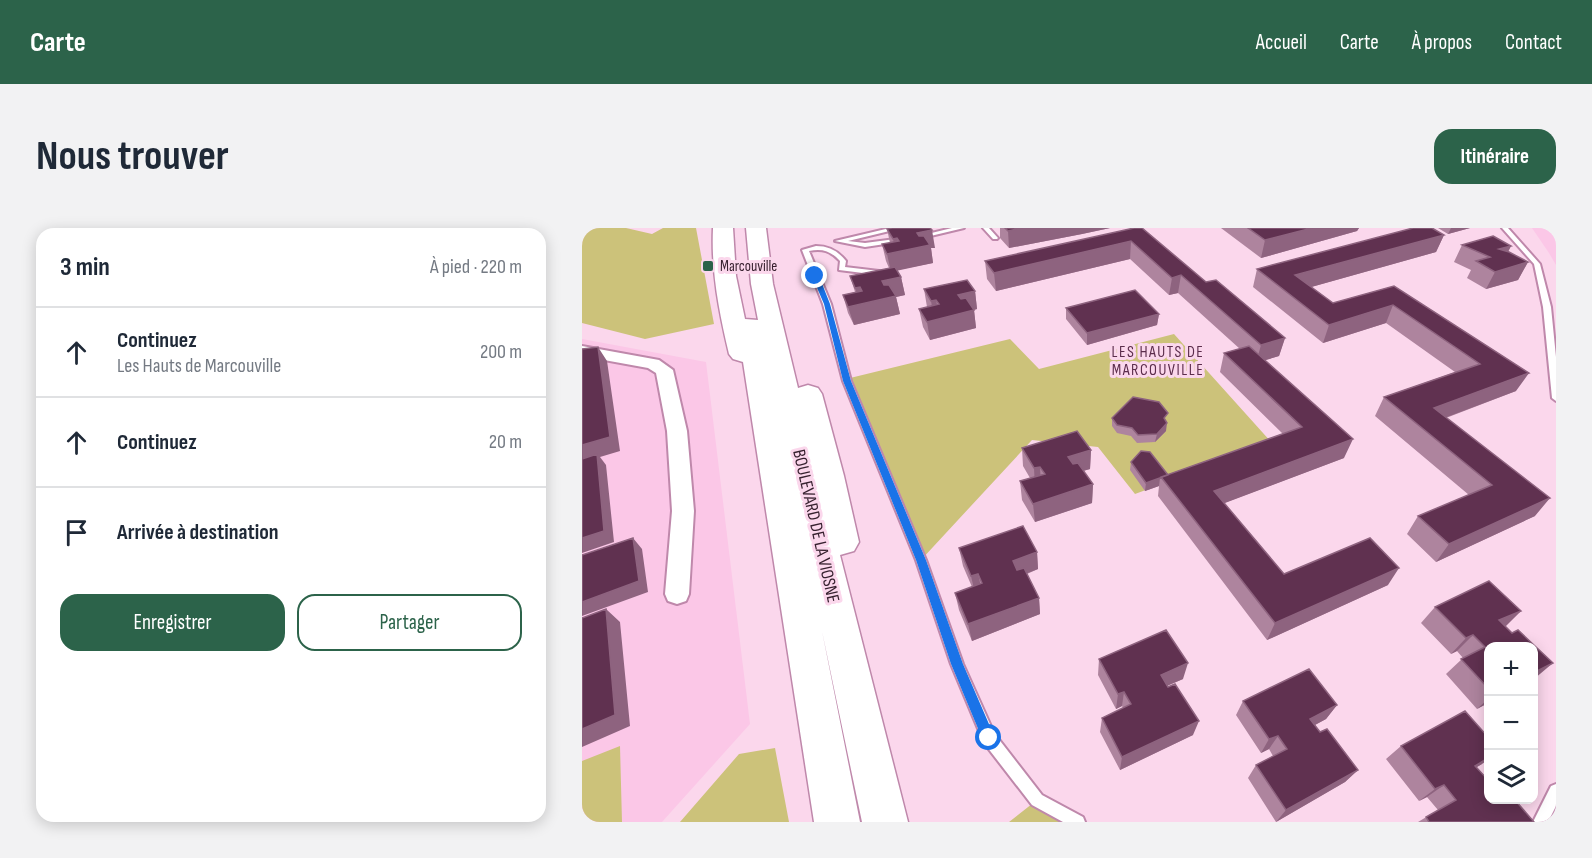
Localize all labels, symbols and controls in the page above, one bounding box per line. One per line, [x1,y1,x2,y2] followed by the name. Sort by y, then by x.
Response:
[30,26,86,59] text: Carte
[1256,30,1307,55] text: Accueil
[1340,30,1379,55] text: Carte
[1412,30,1472,55] text: À propos
[1505,30,1562,55] text: Contact
[1434,129,1556,184] button: Itinéraire
[36,131,229,182] text: Nous trouver
[60,252,110,283] text: 3 min
[430,255,522,279] text: À pied · 220 m
[720,257,777,276] place label: Marcouville
[701,259,715,273] marker: Marcouville
[801,262,827,288] route end
[117,327,197,354] text: Continuez
[60,336,93,369] icon: ahead
[480,340,522,364] text: 200 m
[1112,343,1204,380] district label: LES HAUTS DE MARCOUVILLE
[117,354,281,378] text: Les Hauts de Marcouville
[60,426,93,459] icon: ahead
[117,429,197,456] text: Continuez
[489,430,522,454] text: 20 m
[788,447,844,605] street label: BOULEVARD DE LA VIOSNE
[60,516,93,549] icon: arrive
[117,519,279,546] text: Arrivée à destination
[60,594,285,651] button: Enregistrer
[297,594,522,651] button: Partager
[1484,642,1538,804] map controls
[1484,642,1538,696] button: +
[1484,696,1538,750] button: −
[975,724,1001,750] route start
[1484,750,1538,804] button: layers

